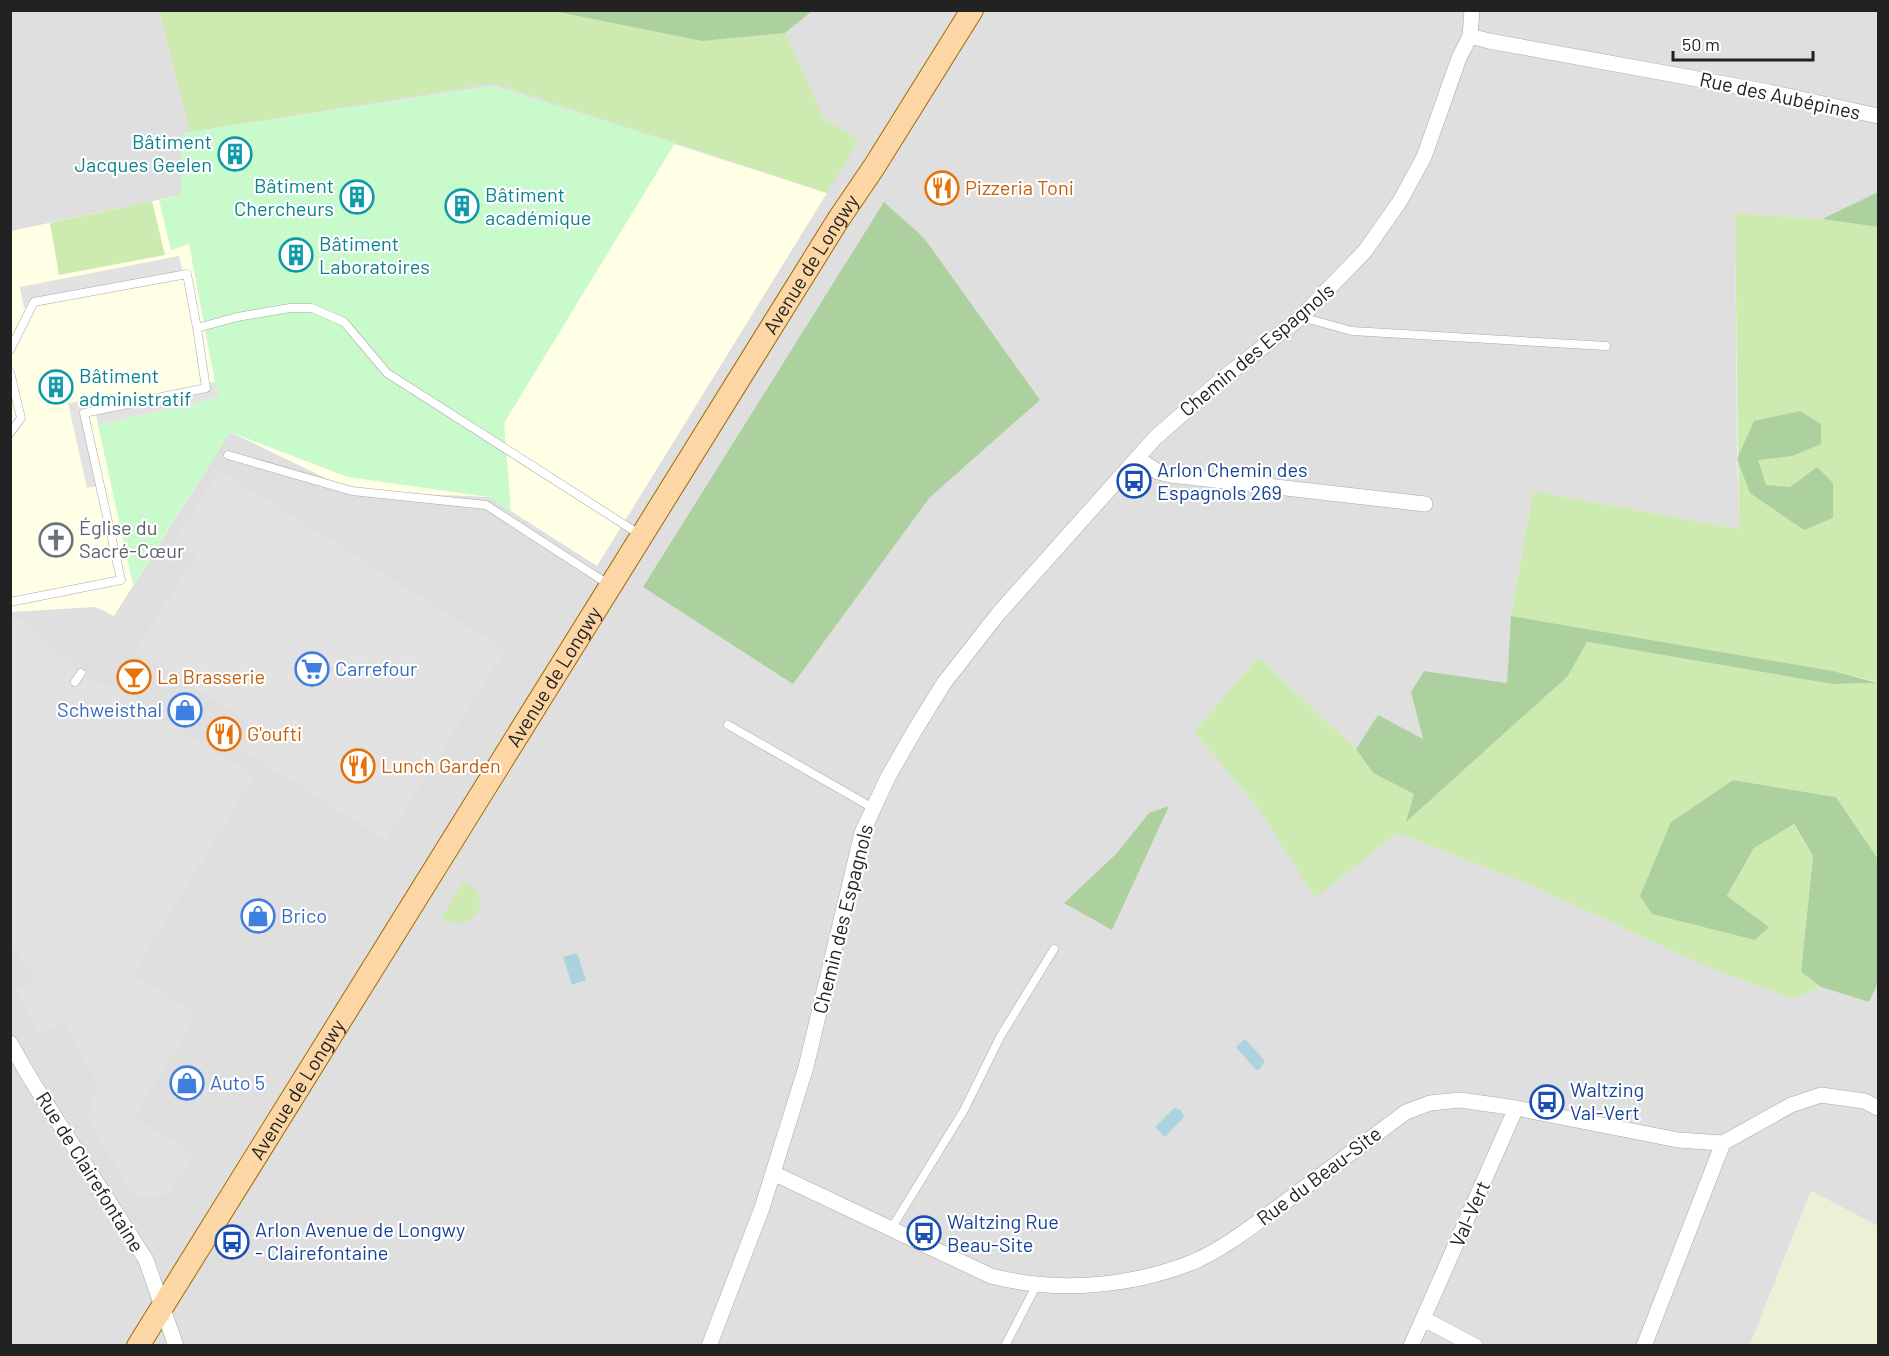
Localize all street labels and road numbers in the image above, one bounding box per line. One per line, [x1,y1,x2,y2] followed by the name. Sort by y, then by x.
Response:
[1698,66,1863,124] street label: Rue des Aubépines
[757,189,863,338] street label: Avenue de Longwy
[1174,278,1339,421] street label: Chemin des Espagnols
[501,602,606,751] street label: Avenue de Longwy
[807,822,877,1016] street label: Chemin des Espagnols
[244,1014,349,1164] street label: Avenue de Longwy
[32,1087,150,1256] street label: Rue de Clairefontaine
[1251,1121,1385,1230] street label: Rue du Beau-Site
[1444,1177,1494,1250] street label: Val-Vert

